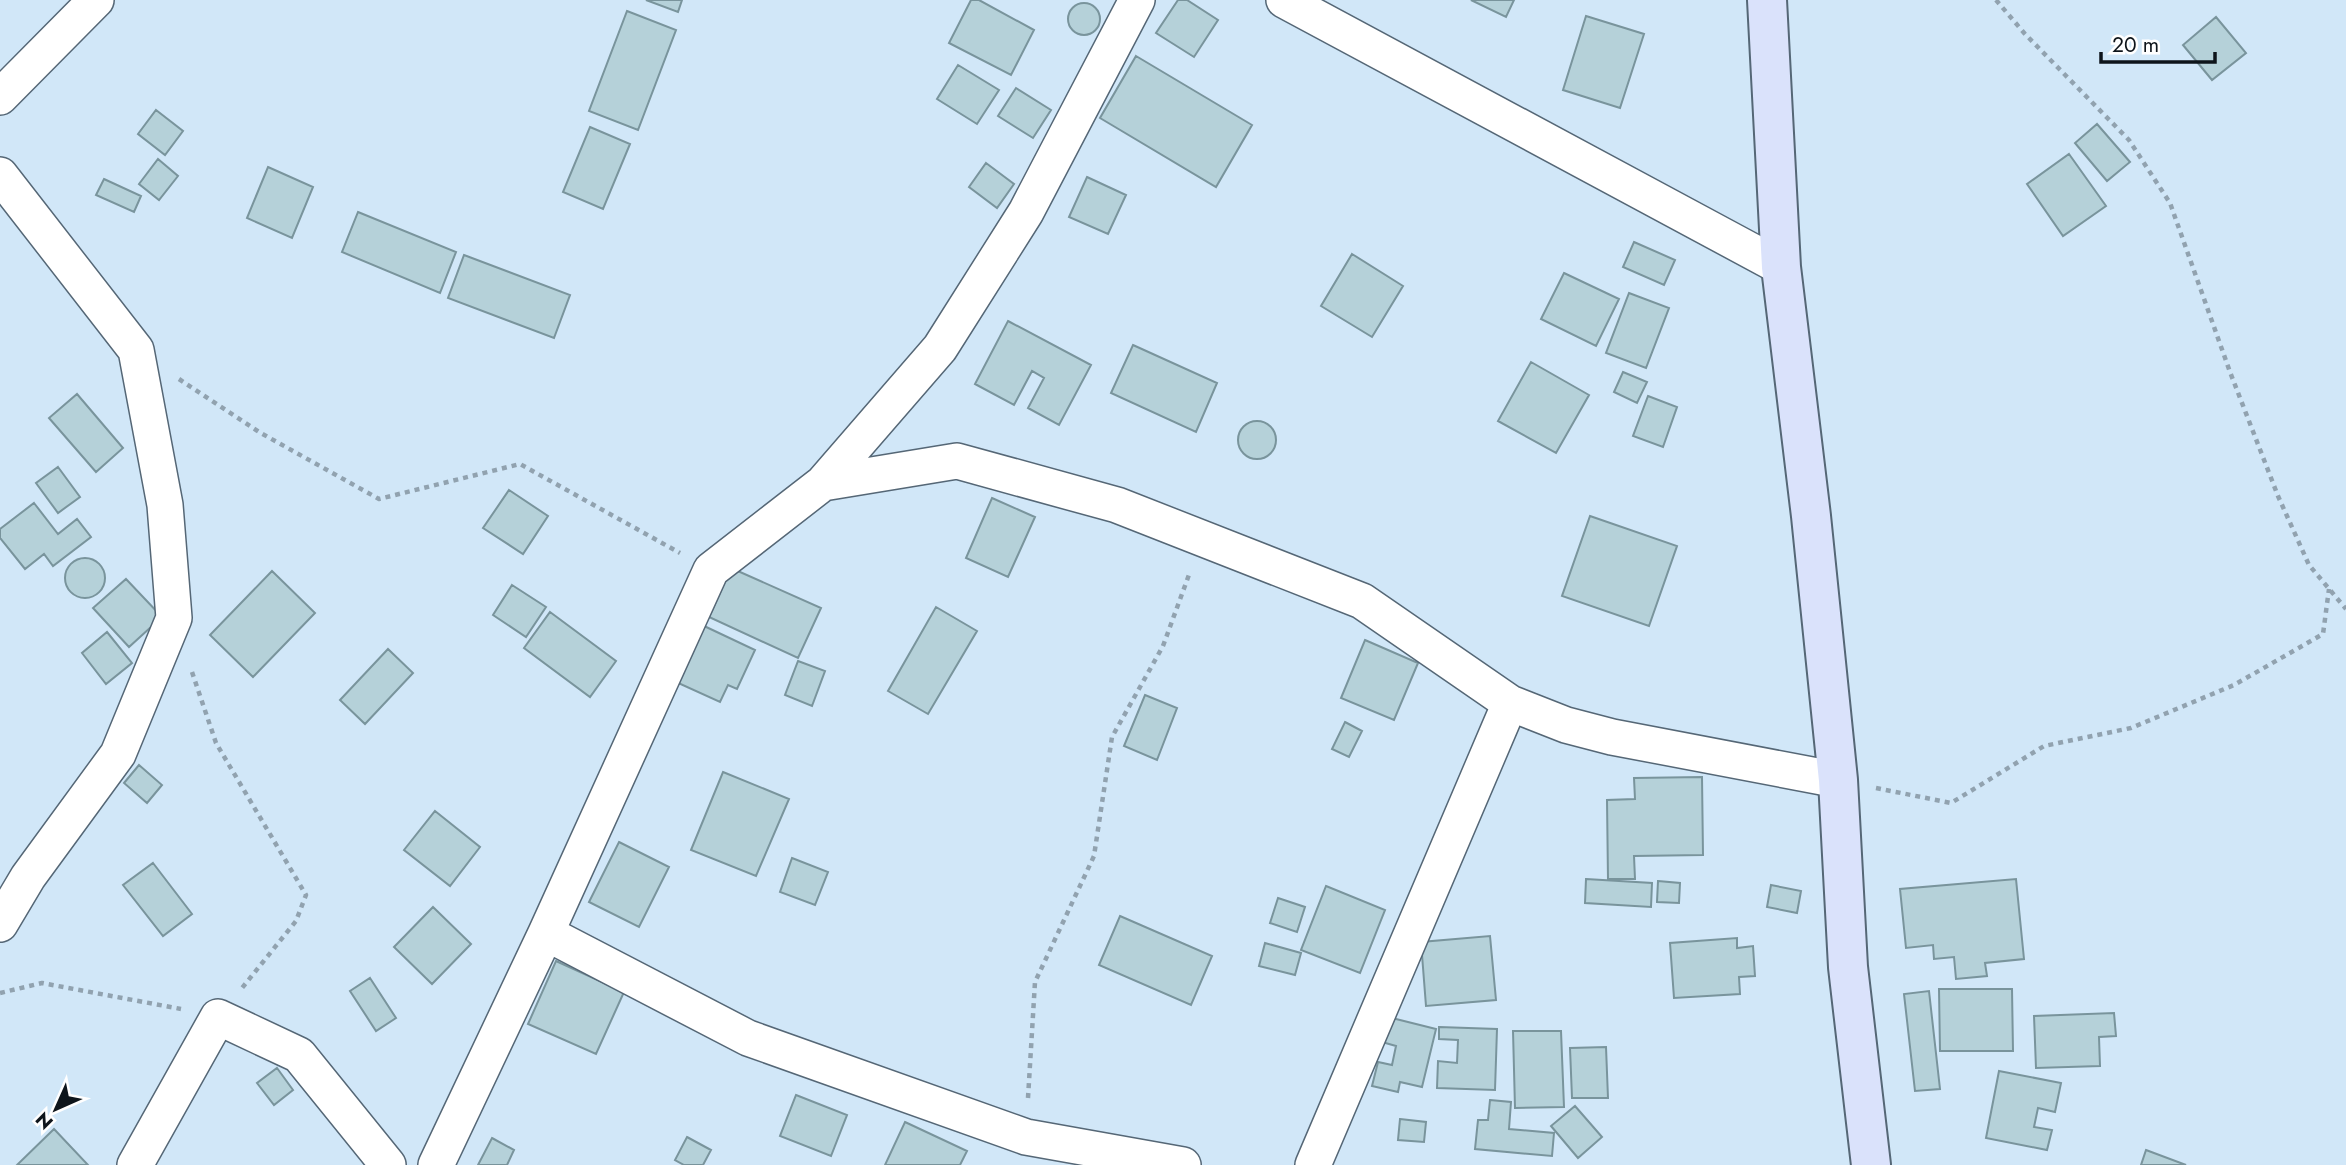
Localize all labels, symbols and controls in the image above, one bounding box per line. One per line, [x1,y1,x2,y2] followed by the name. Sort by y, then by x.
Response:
[2101,21,2215,65] scale bar
[2112,30,2159,60] text: 20 m
[21,1074,91,1144] north arrow
[29,1106,59,1136] text: N

